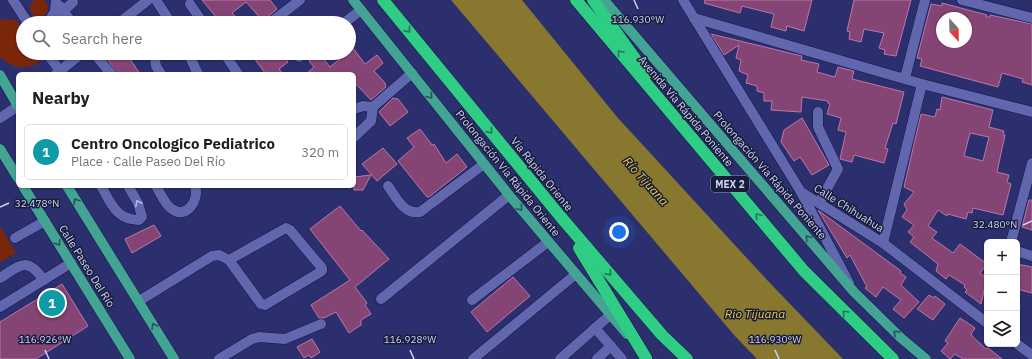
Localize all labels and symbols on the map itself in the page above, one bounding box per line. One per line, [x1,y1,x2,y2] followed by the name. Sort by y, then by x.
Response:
[936,12,972,48] north arrow
[612,13,664,26] text: 116.930°W
[403,26,410,33] one-way arrow
[617,50,624,57] one-way arrow
[635,53,737,169] street label: Avenida Vía Rápida Poniente
[425,91,432,98] one-way arrow
[453,107,563,239] street label: Prolongación Vía Rápida Oriente
[710,108,830,242] street label: Prolongación Vía Rápida Poniente
[485,126,492,133] one-way arrow
[508,134,576,214] street label: Vía Rápida Oriente
[620,153,672,209] water label: Río Tijuana
[711,176,749,192] road number: MEX 2
[811,181,887,235] street label: Calle Chihuahua
[15,197,59,210] text: 32.478°N
[74,198,81,205] one-way arrow
[135,200,143,207] one-way arrow
[515,203,522,211] one-way arrow
[755,214,762,221] one-way arrow
[973,218,1017,231] text: 32.480°N
[56,222,118,310] street label: Calle Paseo Del Río
[609,222,629,242] your location
[806,236,813,243] one-way arrow
[54,239,61,246] one-way arrow
[605,269,612,276] one-way arrow
[39,288,65,318] pin: 1
[725,306,785,321] water label: Rio Tijuana
[842,310,850,318] one-way arrow
[151,323,159,330] one-way arrow
[893,331,901,338] one-way arrow
[19,333,71,346] text: 116.926°W
[384,333,436,346] text: 116.928°W
[749,333,801,346] text: 116.930°W

